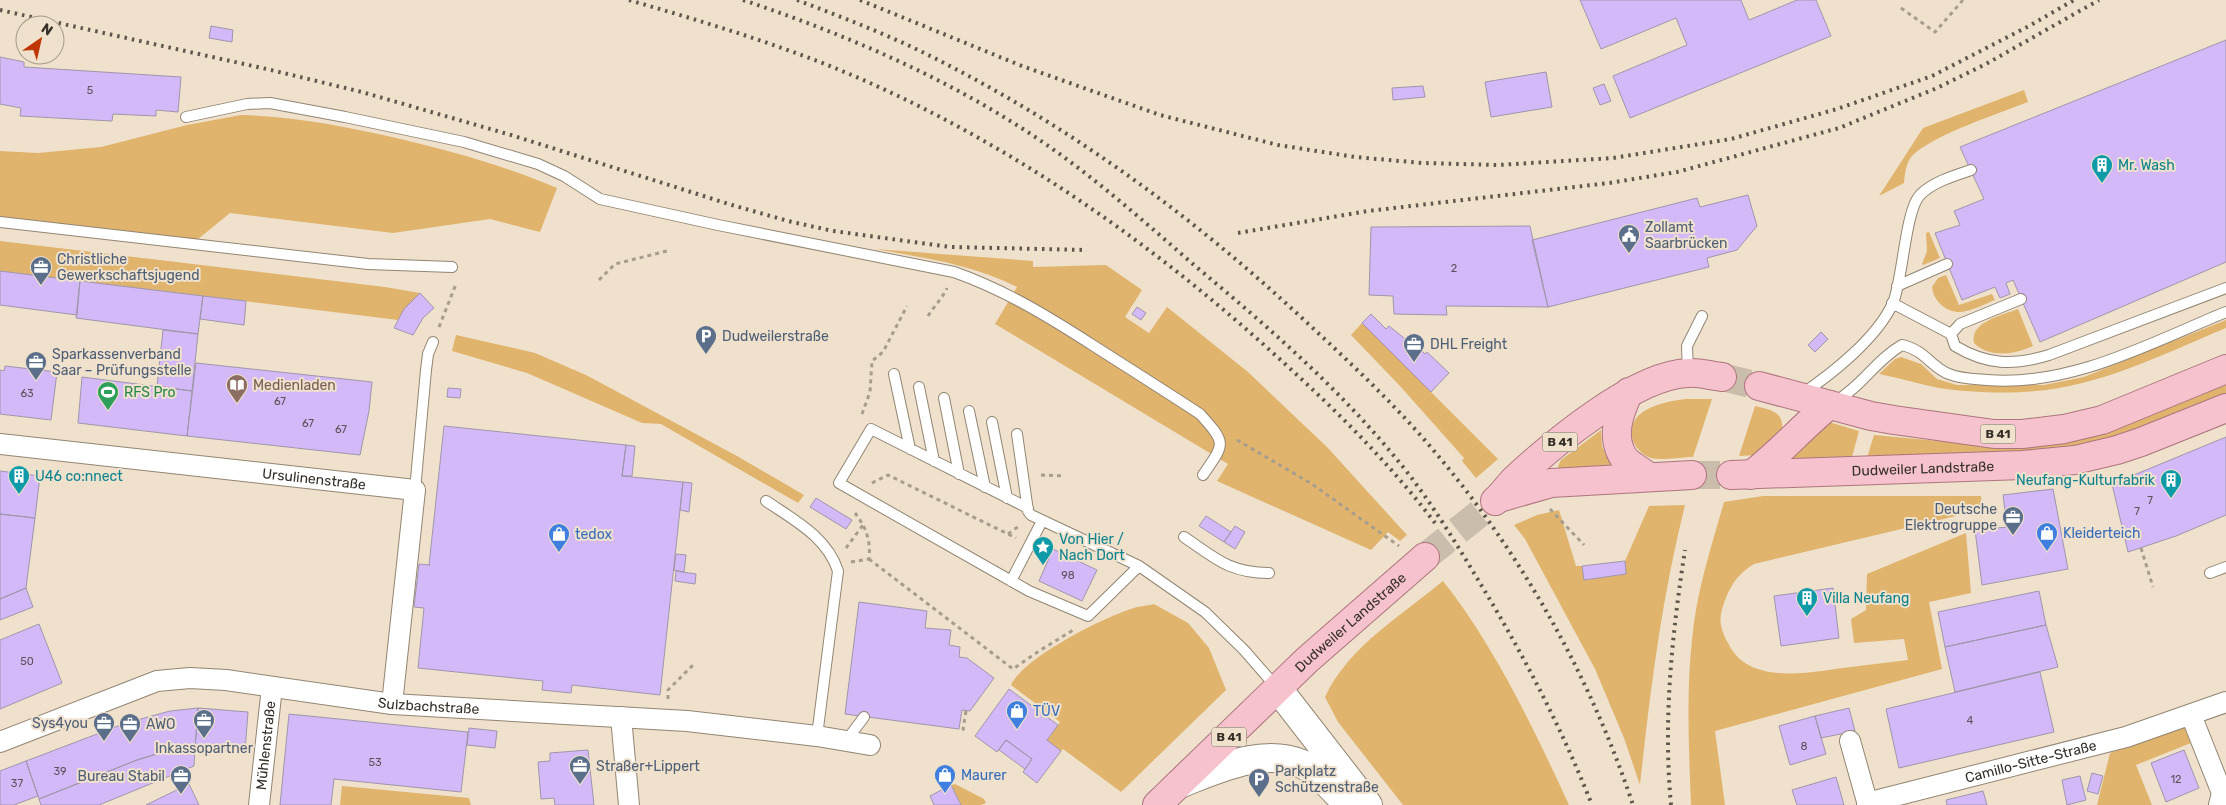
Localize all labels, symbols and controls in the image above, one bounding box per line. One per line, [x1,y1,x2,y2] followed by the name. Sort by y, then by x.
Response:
[15,15,65,65] north arrow
[38,20,56,40] text: N
[87,84,94,97] house number: 5
[2090,153,2114,184] building icon: Mr. Wash
[2118,157,2175,174] place label: Mr. Wash
[1645,219,1728,252] place label: Zollamt Saarbrücken
[1617,223,1641,254] public building icon: Zollamt Saarbrücken
[57,251,200,284] place label: Christliche Gewerkschaftsjugend
[29,255,53,286] office icon: Christliche Gewerkschaftsjugend
[1451,262,1457,275] house number: 2
[694,324,718,355] parking icon: Dudweilerstraße
[722,328,829,345] place label: Dudweilerstraße
[1402,332,1426,363] office icon: DHL Freight
[1430,336,1508,353] place label: DHL Freight
[52,346,192,379] place label: Sparkassenverband Saar – Prüfungsstelle
[24,350,48,381] office icon: Sparkassenverband Saar – Prüfungsstelle
[225,373,249,404] library icon: Medienladen
[253,377,336,394] place label: Medienladen
[96,380,120,411] sports icon: RFS Pro
[124,384,176,401] place label: RFS Pro
[20,387,34,400] house number: 63
[274,395,286,408] house number: 67
[302,417,314,430] house number: 67
[335,423,347,436] house number: 67
[1980,424,2016,444] road number: B 41
[1542,432,1578,452] road number: B 41
[1851,457,1995,479] street label: Dudweiler Landstraße
[7,464,31,495] building icon: U46 co:nnect
[261,465,367,493] street label: Ursulinenstraße
[35,468,123,485] place label: U46 co:nnect
[2159,468,2183,499] building icon: Neufang-Kulturfabrik
[2016,472,2156,489] place label: Neufang-Kulturfabrik
[2147,494,2153,507] house number: 7
[1905,501,1997,534] place label: Deutsche Elektrogruppe
[2001,505,2025,536] office icon: Deutsche Elektrogruppe
[2134,505,2140,518] house number: 7
[2035,521,2059,552] shop icon: Kleiderteich
[547,522,571,553] shop icon: tedox
[2063,525,2141,542] place label: Kleiderteich
[575,526,612,543] place label: tedox
[1059,531,1125,564] place label: Von Hier / Nach Dort
[1031,535,1055,566] place icon: Von Hier / Nach Dort
[1061,569,1075,582] house number: 98
[1291,569,1410,676] street label: Dudweiler Landstraße
[1795,586,1819,617] building icon: Villa Neufang
[1823,590,1909,607] place label: Villa Neufang
[20,655,34,668] house number: 50
[377,694,480,718] street label: Sulzbachstraße
[1005,699,1029,730] shop icon: TÜV
[252,700,279,791] street label: Mühlenstraße
[1033,703,1060,720] place label: TÜV
[192,708,216,739] office icon: Inkassopartner
[92,711,116,742] office icon: Sys4you
[118,712,142,743] office icon: AWO
[1967,714,1974,727] house number: 4
[32,715,88,732] place label: Sys4you
[146,716,176,733] place label: AWO
[1212,728,1246,746] road number: B 41
[1963,736,2098,786] street label: Camillo-Sitte-Straße
[155,740,254,757] place label: Inkassopartner
[1801,740,1808,753] house number: 8
[568,754,592,785] office icon: Straßer+Lippert
[368,756,382,769] house number: 53
[596,758,700,775] place label: Straßer+Lippert
[933,763,957,794] shop icon: Maurer
[1275,763,1379,796] place label: Parkplatz Schützenstraße
[169,764,193,795] office icon: Bureau Stabil
[53,765,67,778] house number: 39
[961,767,1007,784] place label: Maurer
[1247,767,1271,798] parking icon: Parkplatz Schützenstraße
[78,768,165,785] place label: Bureau Stabil
[2170,773,2182,786] house number: 12
[11,777,23,790] house number: 37

